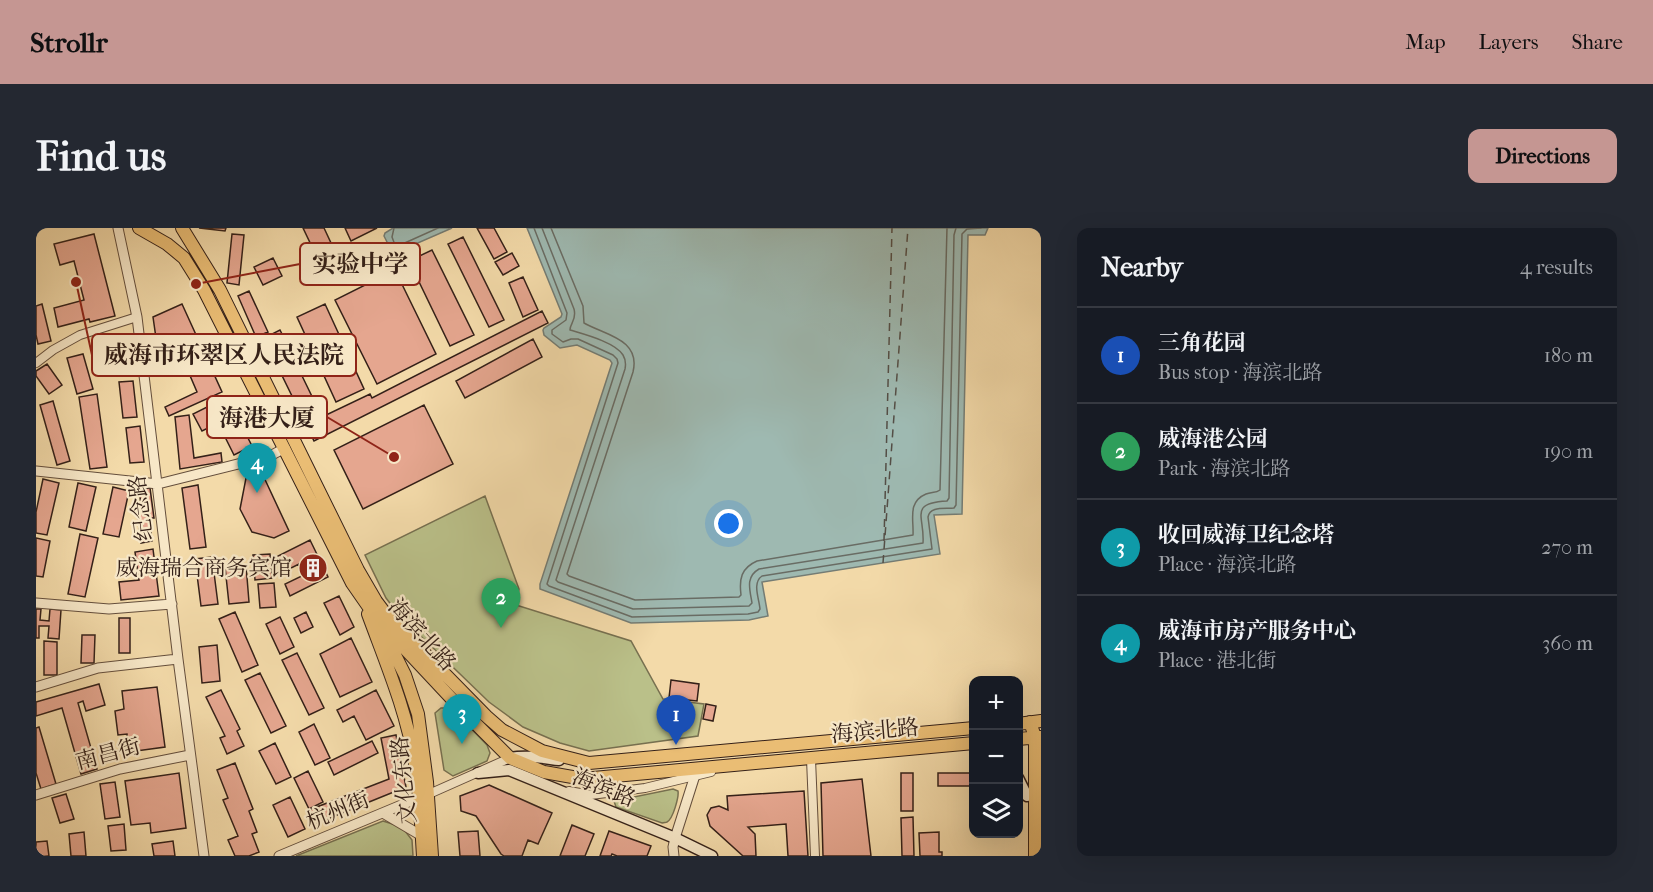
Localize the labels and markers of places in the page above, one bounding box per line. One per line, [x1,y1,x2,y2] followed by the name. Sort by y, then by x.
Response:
[300,243,420,285] callout: 实验中学
[92,334,356,376] callout: 威海市环翠区人民法院
[207,396,327,438] callout: 海港大厦
[238,444,276,493] pin: 4
[297,552,329,584] building icon: 威海瑞合商务宾馆
[116,555,292,581] place label: 威海瑞合商务宾馆
[482,578,520,628] pin: 2
[442,694,482,744] pin: 3
[656,696,696,745] pin: 1

